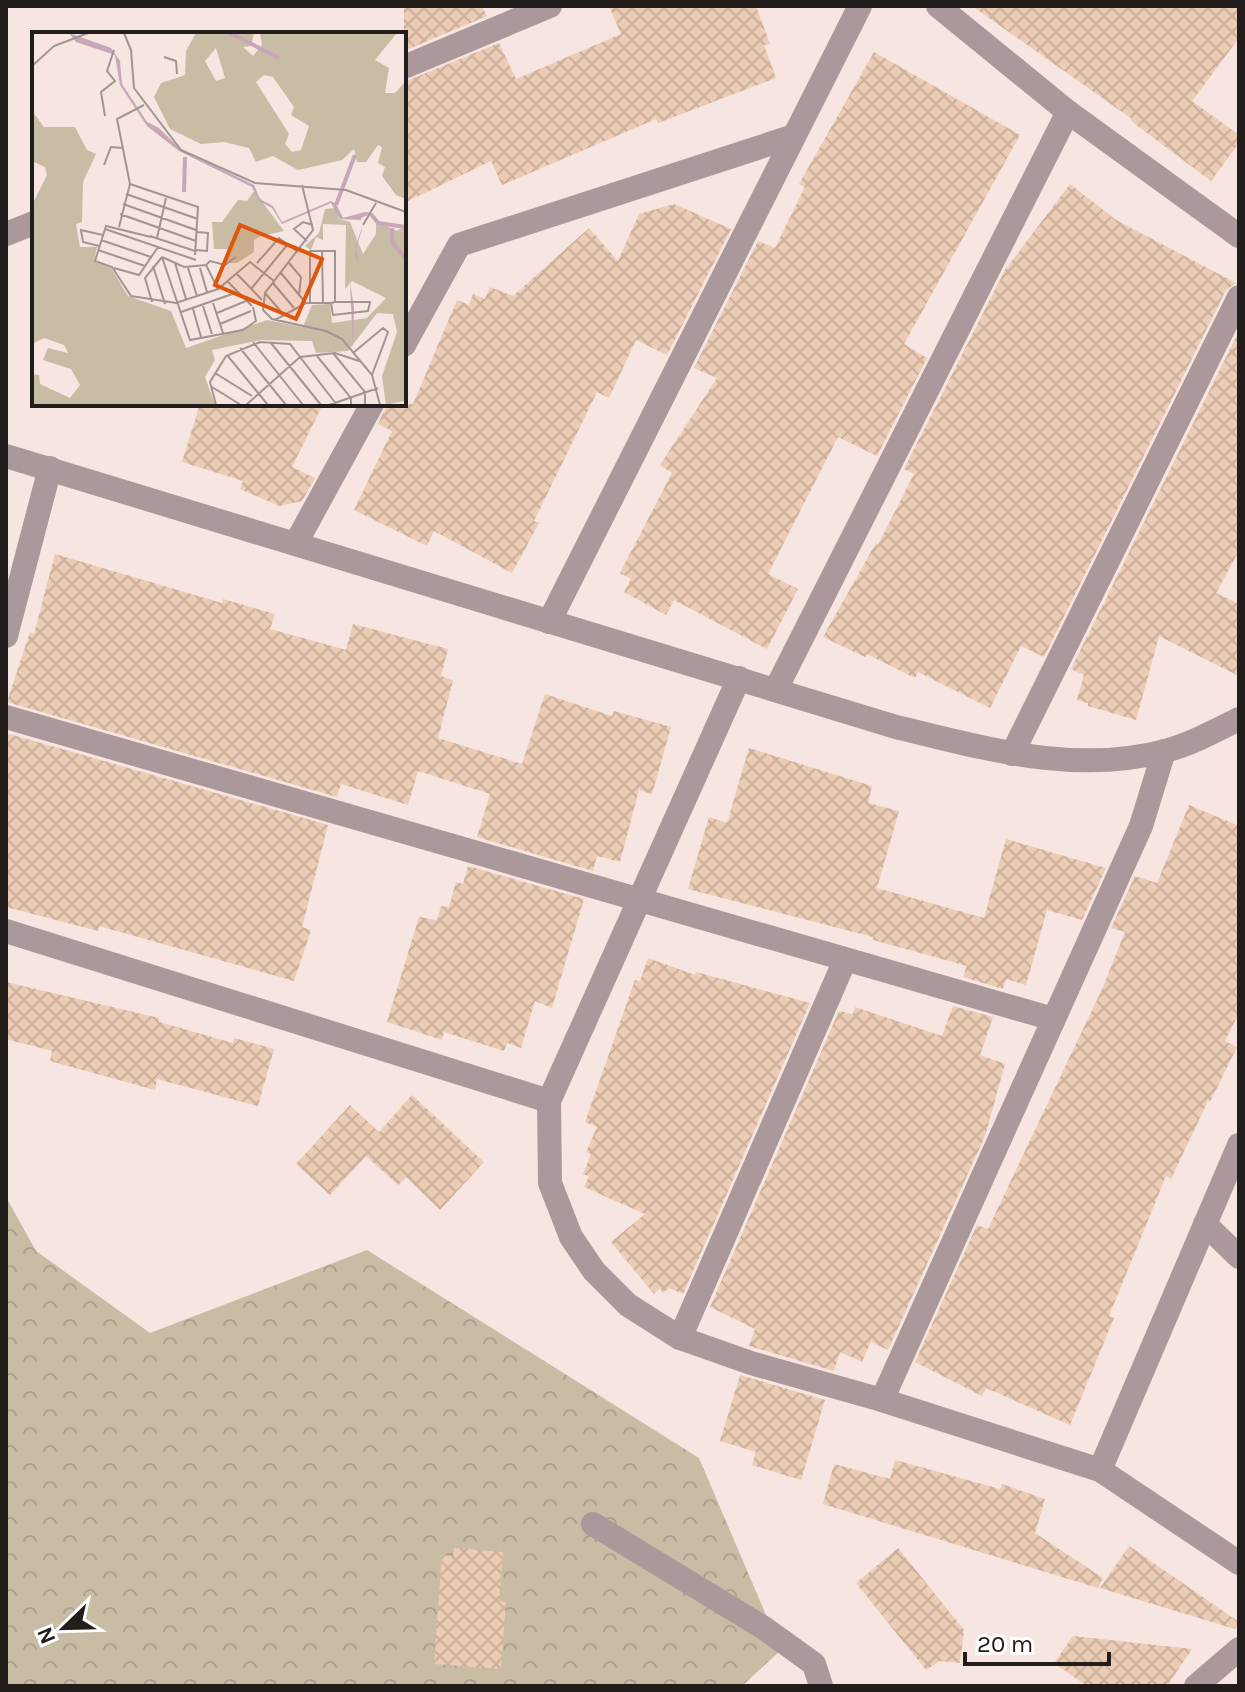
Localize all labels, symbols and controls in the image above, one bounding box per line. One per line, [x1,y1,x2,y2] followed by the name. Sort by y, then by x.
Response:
[32,32,406,406] inset map
[24,1588,104,1668] north arrow
[965,1616,1109,1666] scale bar
[31,1623,62,1648] text: N
[977,1630,1033,1658] text: 20 m

